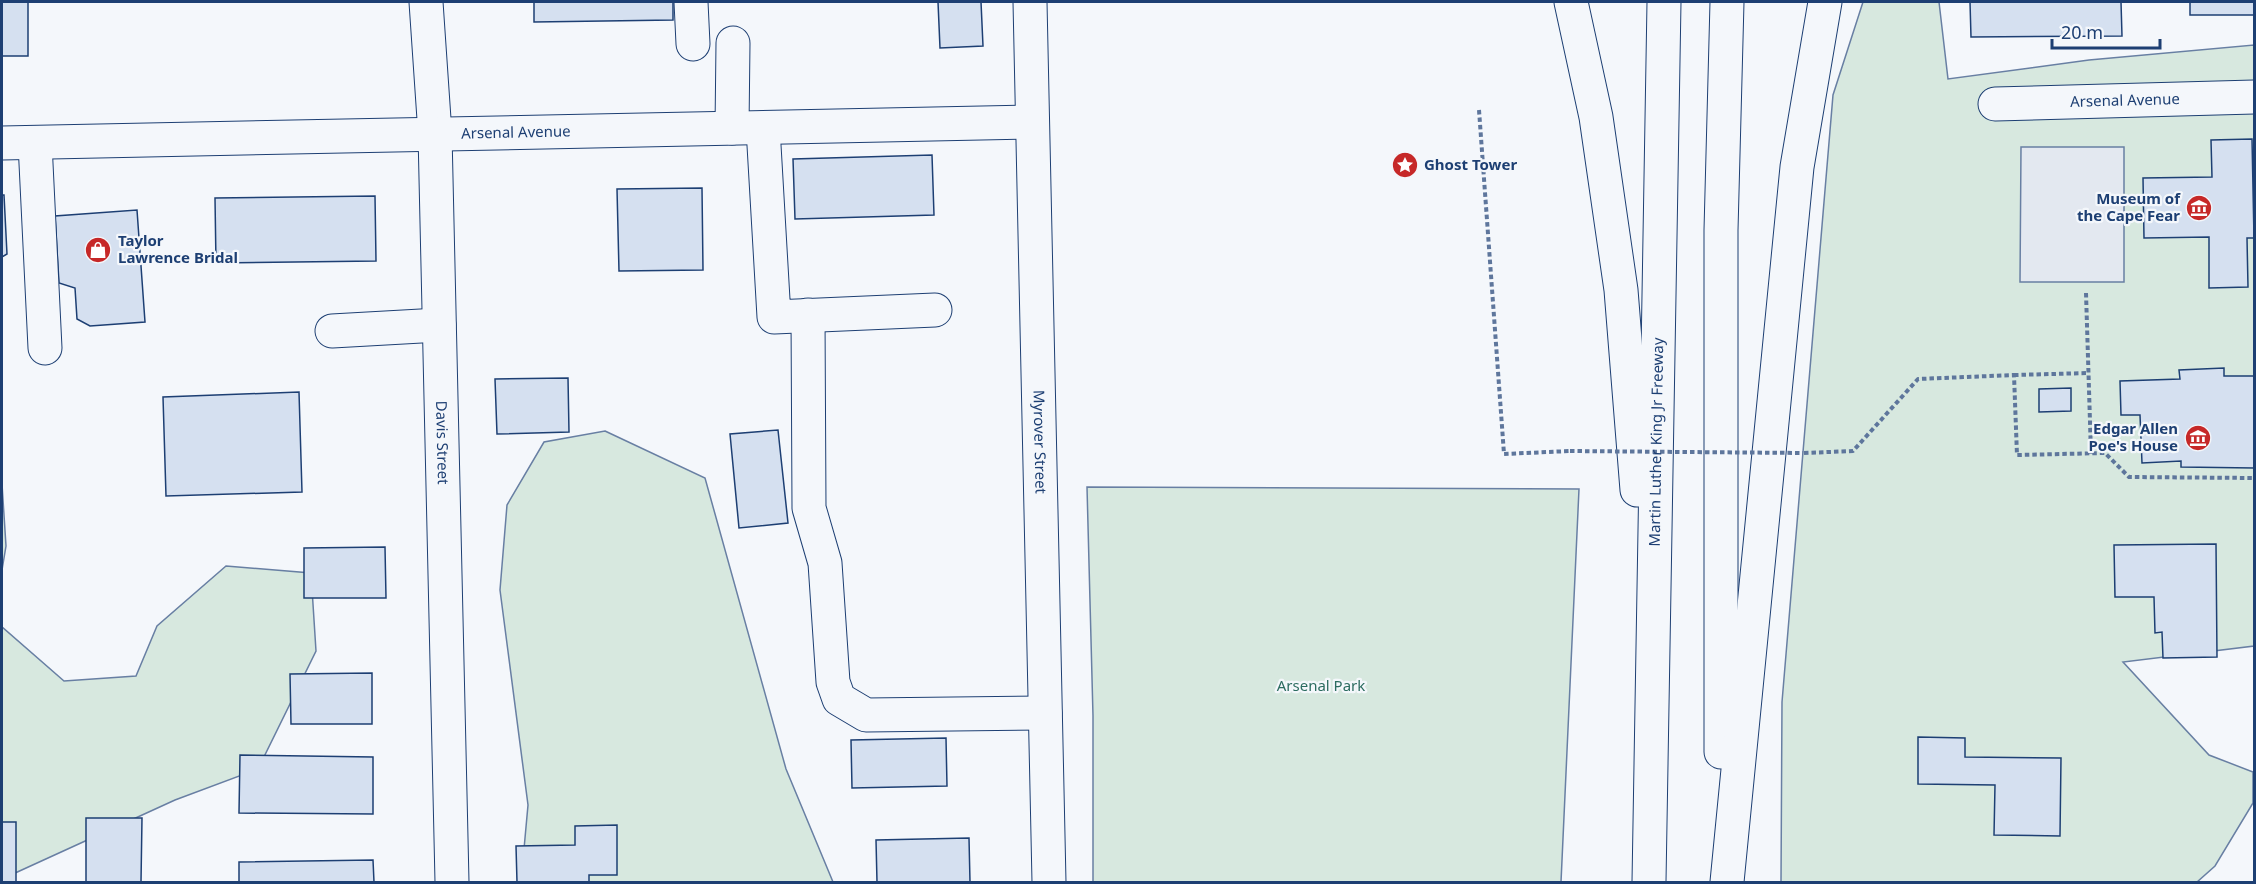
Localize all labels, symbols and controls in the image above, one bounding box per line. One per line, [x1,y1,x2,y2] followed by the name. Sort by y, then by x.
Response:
[2052,12,2160,50] scale bar
[2061,20,2103,44] text: 20 m
[2070,88,2180,111] street label: Arsenal Avenue
[461,120,571,143] street label: Arsenal Avenue
[1390,150,1420,180] place icon: Ghost Tower
[1424,154,1517,174] place label: Ghost Tower
[2077,188,2181,225] place label: Museum of the Cape Fear
[2184,193,2214,223] museum icon: Museum of the Cape Fear
[118,230,238,267] place label: Taylor Lawrence Bridal
[83,235,113,265] shop icon: Taylor Lawrence Bridal
[1644,337,1667,547] street label: Martin Luther King Jr Freeway
[1029,390,1052,495] street label: Myrover Street
[432,400,454,485] street label: Davis Street
[2088,418,2178,455] place label: Edgar Allen Poe's House
[2183,423,2213,453] museum icon: Edgar Allen Poe's House
[1277,675,1365,695] park label: Arsenal Park

